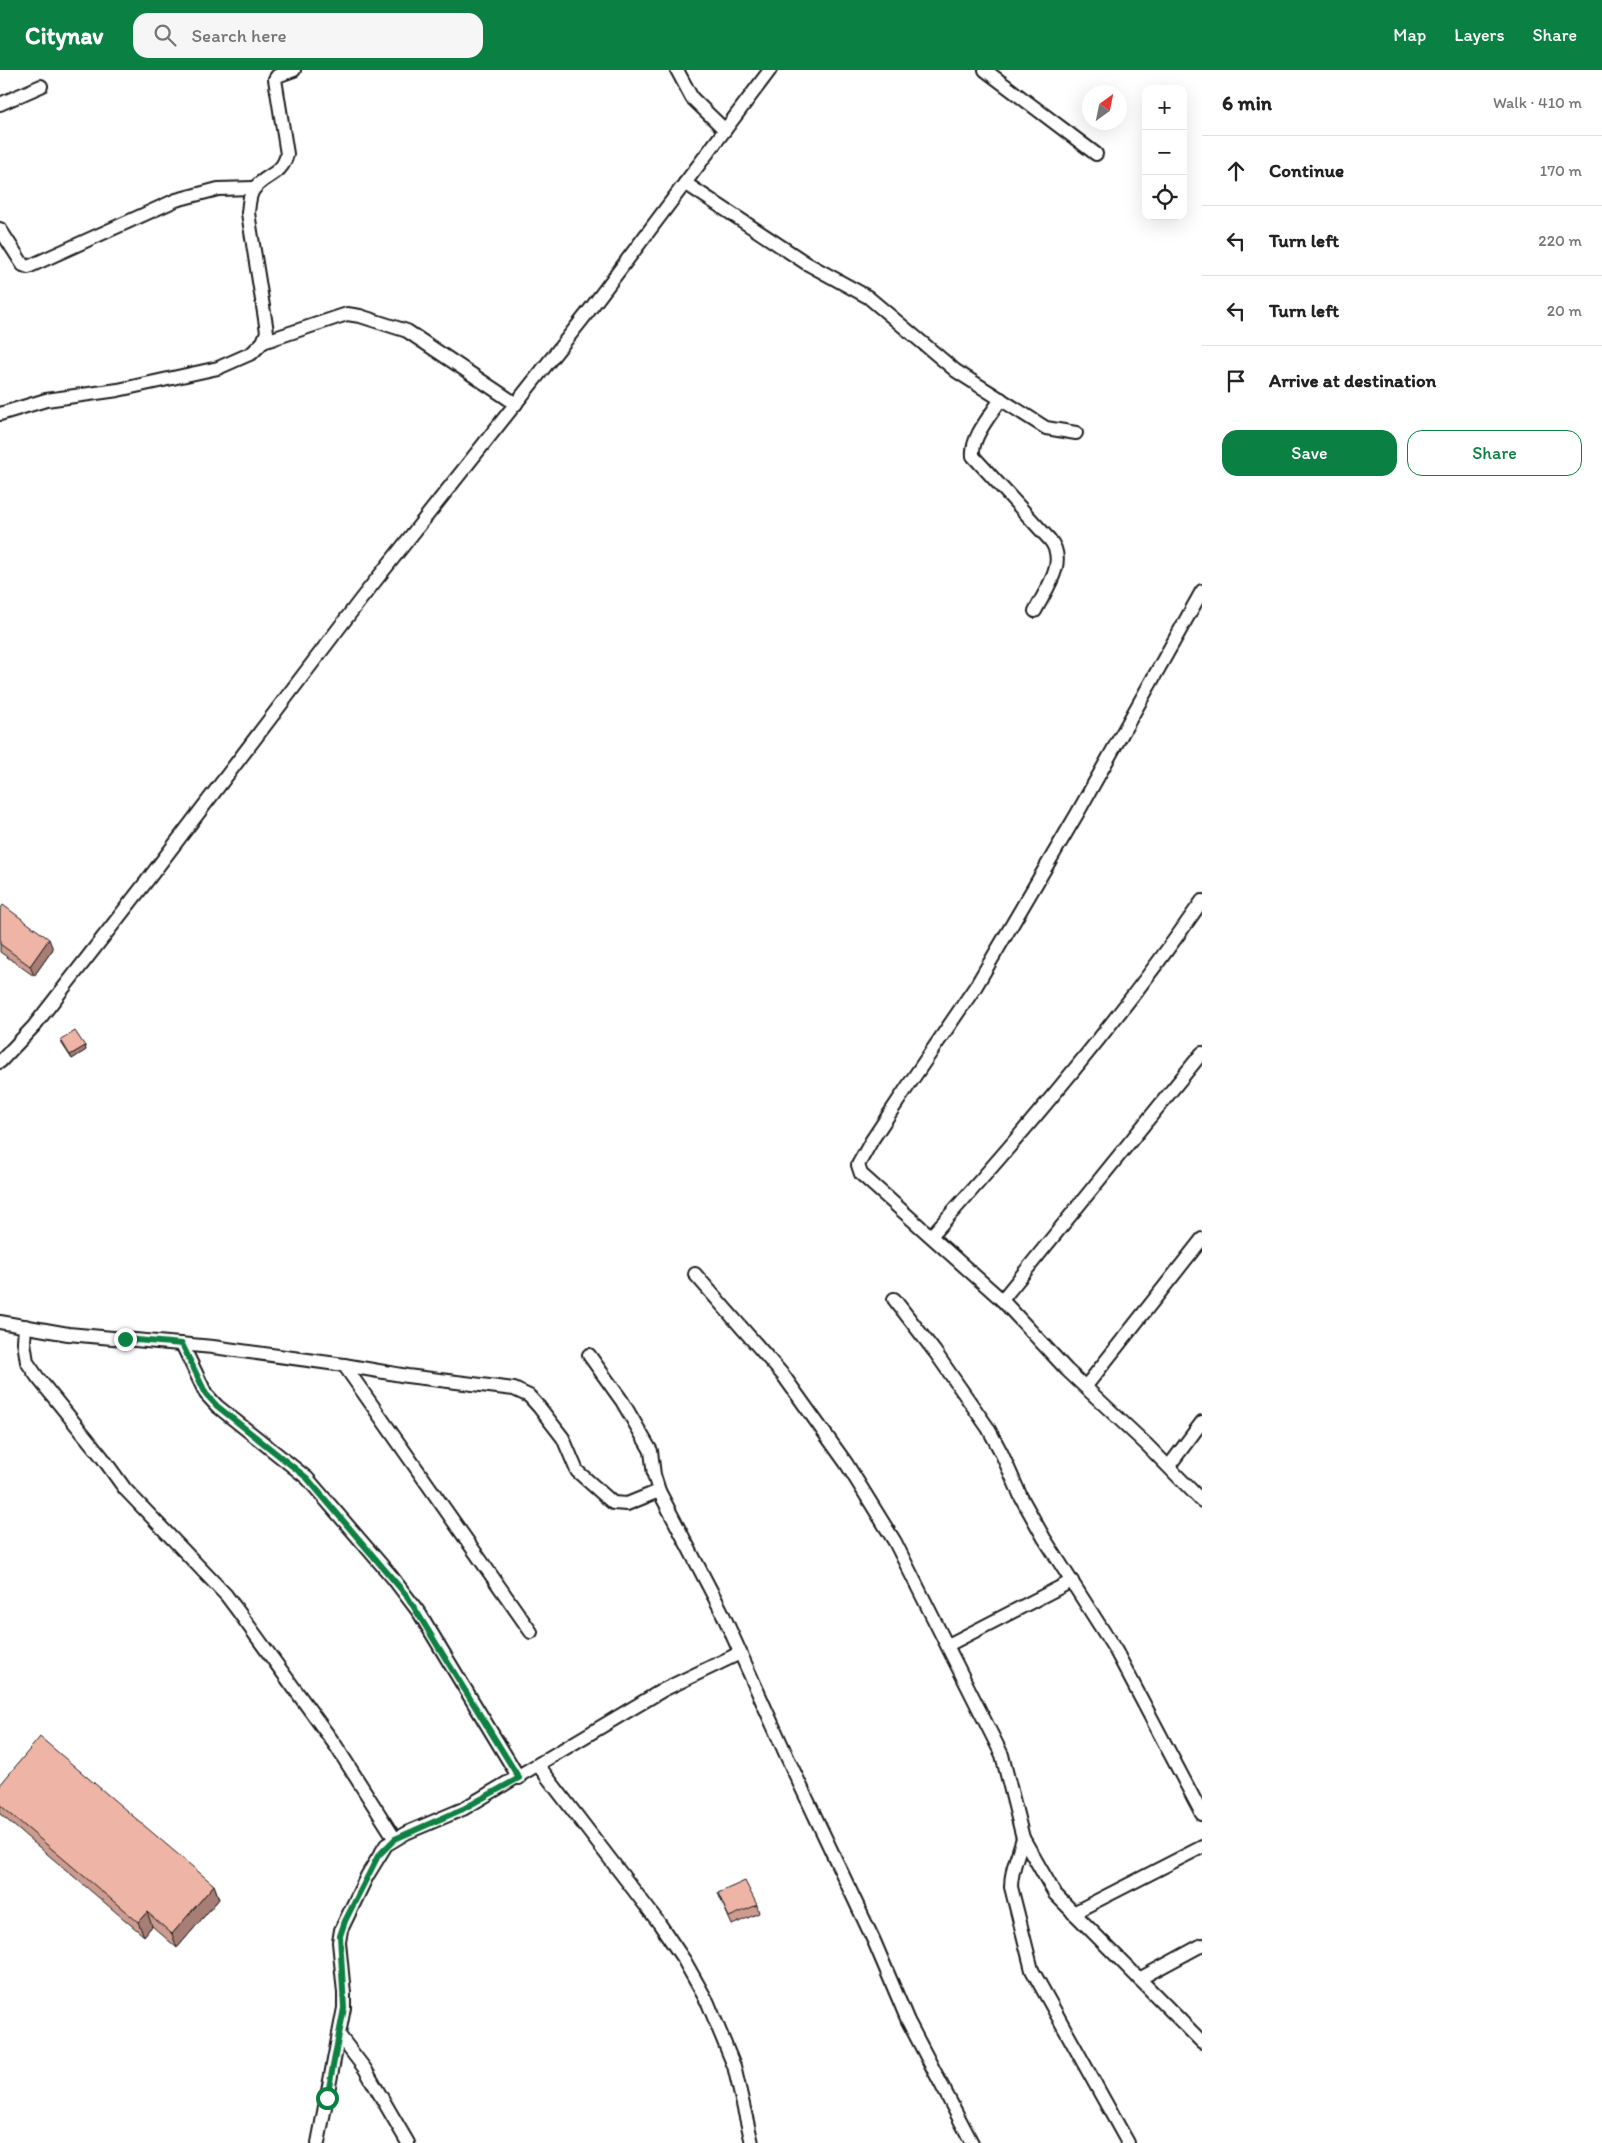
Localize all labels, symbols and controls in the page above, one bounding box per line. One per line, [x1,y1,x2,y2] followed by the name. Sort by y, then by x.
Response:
[133,13,483,58] search box
[25,21,103,50] text: Citynav
[151,21,179,49] icon: search
[191,24,287,47] text: Search here
[1393,24,1426,46] text: Map
[1454,24,1504,46] text: Layers
[1532,24,1577,46] text: Share
[1082,85,1127,130] north arrow
[1142,85,1187,220] map controls
[1142,85,1187,130] button: +
[1222,90,1272,115] text: 6 min
[1493,93,1582,112] text: Walk · 410 m
[1142,130,1187,175] button: −
[1222,157,1250,185] icon: ahead
[1269,159,1344,182] text: Continue
[1540,161,1582,180] text: 170 m
[1142,175,1187,220] button: locate
[1222,227,1250,255] icon: left
[1269,229,1339,252] text: Turn left
[1538,231,1582,250] text: 220 m
[1222,297,1250,325] icon: left
[1269,299,1339,322] text: Turn left
[1547,301,1582,320] text: 20 m
[1222,367,1250,395] icon: arrive
[1269,369,1436,392] text: Arrive at destination
[1222,430,1397,476] button: Save
[1407,430,1582,476] button: Share
[114,1328,137,1351] route end
[316,2087,339,2110] route start

